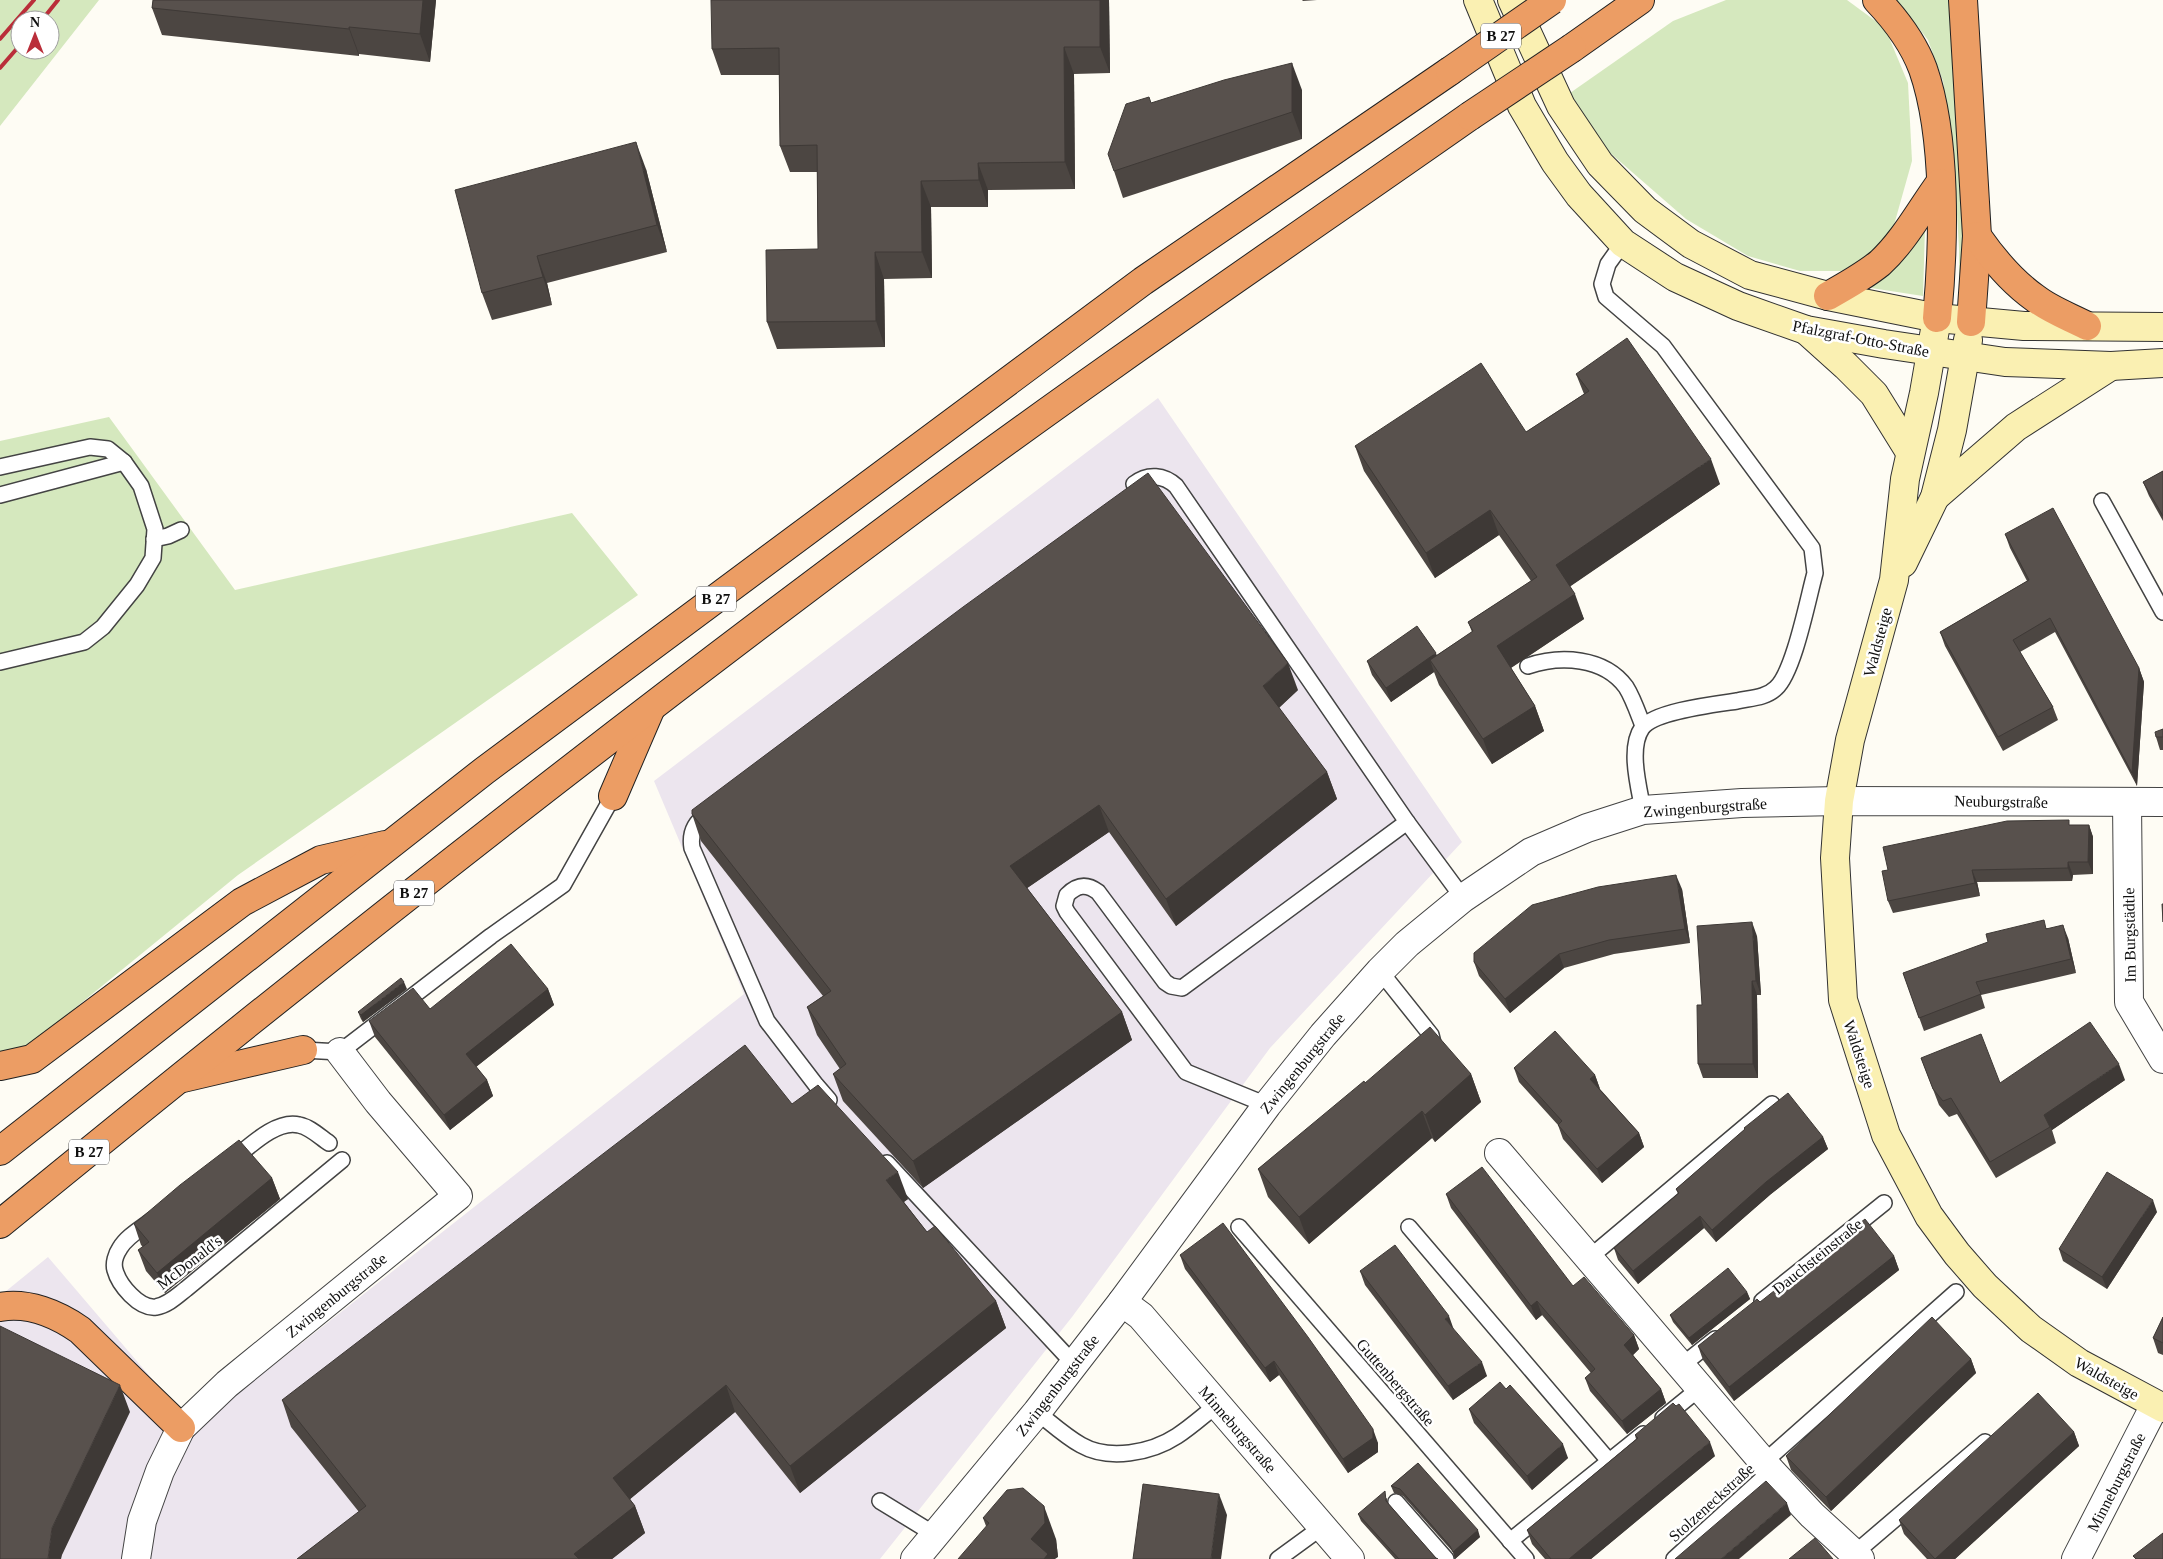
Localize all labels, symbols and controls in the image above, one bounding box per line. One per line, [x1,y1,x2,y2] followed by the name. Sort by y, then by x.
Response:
[10,10,60,60] north arrow
[30,15,40,30] text: N
[1481,24,1521,48] road number: B 27
[1791,317,1931,361] street label: Pfalzgraf-Otto-Straße
[696,586,736,612] road number: B 27
[1860,606,1896,679] street label: Waldsteige
[1954,792,2048,812] street label: Neuburgstraße
[1643,795,1768,821] street label: Zwingenburgstraße
[394,880,434,906] road number: B 27
[2120,887,2140,983] street label: Im Burgstädtle
[1257,1010,1349,1118] street label: Zwingenburgstraße
[1840,1018,1879,1091] street label: Waldsteige
[69,1140,109,1164] road number: B 27
[1769,1215,1865,1298] street label: Dauchsteinstraße
[154,1232,225,1293] street label: McDonald's
[283,1250,391,1342] street label: Zwingenburgstraße
[1012,1331,1103,1440] street label: Zwingenburgstraße
[1352,1335,1438,1430] street label: Guttenbergstraße
[2071,1354,2142,1404] street label: Waldsteige
[1195,1383,1280,1477] street label: Minneburgstraße
[2084,1430,2150,1535] street label: Minneburgstraße
[1665,1460,1757,1545] street label: Stolzeneckstraße

